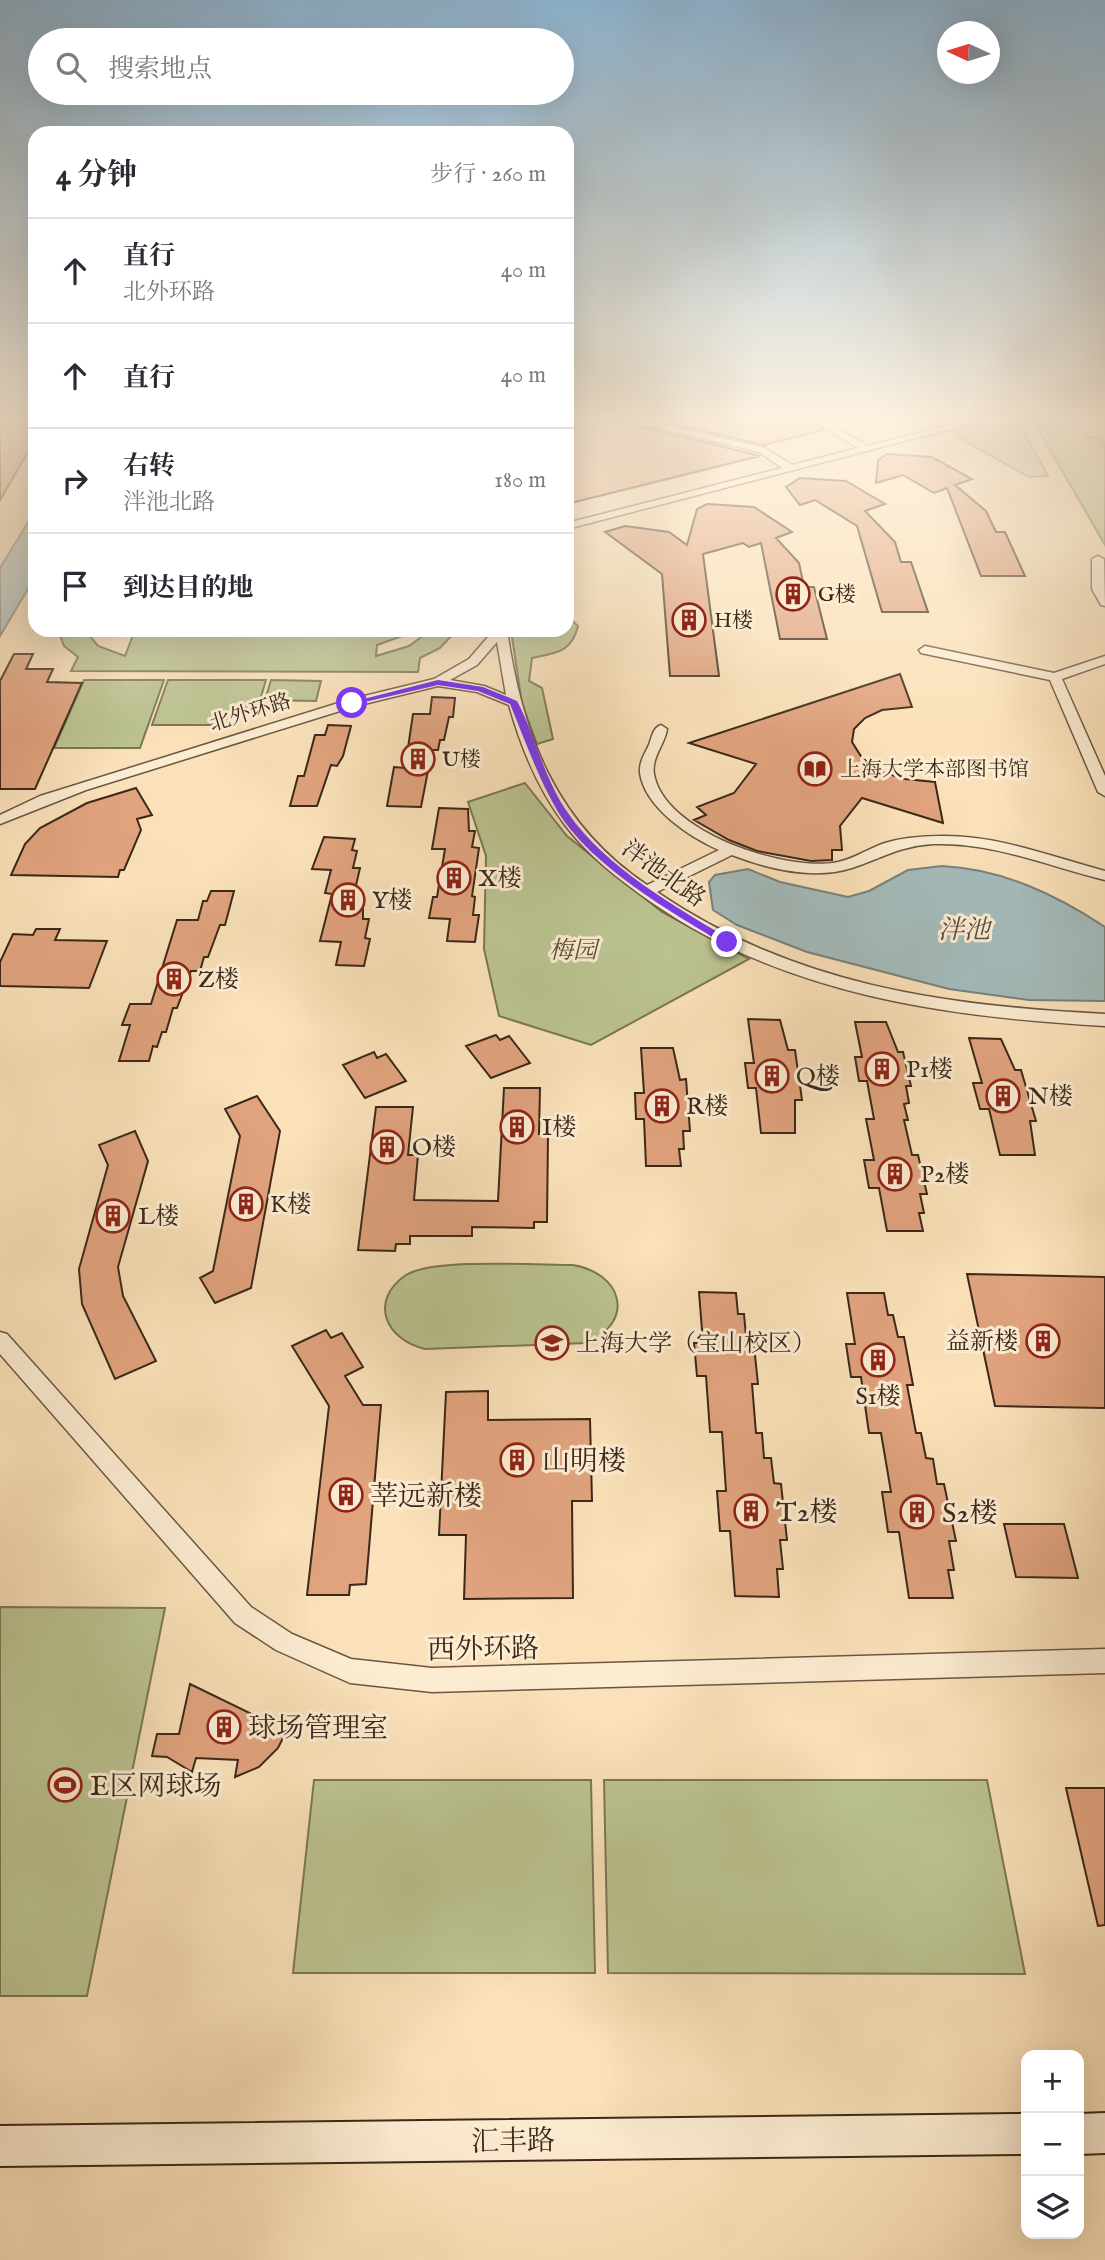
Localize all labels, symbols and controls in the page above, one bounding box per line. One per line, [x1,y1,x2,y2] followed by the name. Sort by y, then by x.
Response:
[937,21,1000,84] north arrow
[28,28,574,105] search box
[52,48,90,86] icon: search
[108,53,212,86] text: 搜索地点
[56,157,137,195] text: 4 分钟
[430,160,546,189] text: 步行 · 260 m
[123,240,175,273] text: 直行
[56,252,94,290] icon: ahead
[501,256,546,285] text: 40 m
[123,278,215,307] text: 北外环路
[56,357,94,395] icon: ahead
[501,361,546,390] text: 40 m
[123,362,175,395] text: 直行
[123,450,175,483] text: 右转
[56,462,94,500] icon: right
[494,466,546,495] text: 180 m
[123,488,215,517] text: 泮池北路
[56,567,94,605] icon: arrive
[123,572,253,605] text: 到达目的地
[774,575,812,613] building icon: G楼
[818,582,856,609] place label: G楼
[670,601,708,639] building icon: H楼
[714,608,753,635] place label: H楼
[336,687,367,718] route start
[206,688,295,739] street label: 北外环路
[399,740,437,778] building icon: U楼
[442,747,481,774] place label: U楼
[796,750,834,788] library icon: 上海大学本部图书馆
[840,757,1029,784] place label: 上海大学本部图书馆
[615,833,711,915] street label: 泮池北路
[435,859,473,897] building icon: X楼
[478,864,521,895] place label: X楼
[329,881,367,919] building icon: Y楼
[372,886,412,917] place label: Y楼
[938,914,993,947] water label: 泮池
[711,926,742,957] route end
[549,936,601,967] park label: 梅园
[155,960,193,998] building icon: Z楼
[198,965,239,996] place label: Z楼
[863,1050,901,1088] building icon: P1楼
[906,1055,953,1086] place label: P1楼
[753,1057,791,1095] building icon: Q楼
[796,1062,840,1093] place label: Q楼
[984,1077,1022,1115] building icon: N楼
[1028,1082,1073,1113] place label: N楼
[643,1087,681,1125] building icon: R楼
[686,1092,728,1123] place label: R楼
[498,1108,536,1146] building icon: I楼
[542,1113,576,1144] place label: I楼
[368,1128,406,1166] building icon: O楼
[412,1133,456,1164] place label: O楼
[876,1155,914,1193] building icon: P2楼
[920,1160,969,1191] place label: P2楼
[227,1185,265,1223] building icon: K楼
[270,1190,311,1221] place label: K楼
[94,1197,132,1235] building icon: L楼
[138,1202,179,1233] place label: L楼
[1024,1322,1062,1360] building icon: 益新楼
[533,1324,571,1362] school or university icon: 上海大学（宝山校区）
[946,1327,1018,1358] place label: 益新楼
[576,1329,816,1360] place label: 上海大学（宝山校区）
[859,1341,897,1379] building icon: S1楼
[855,1382,901,1413] place label: S1楼
[498,1441,536,1479] building icon: 山明楼
[542,1445,626,1480] place label: 山明楼
[327,1476,365,1514] building icon: 莘远新楼
[370,1480,482,1515] place label: 莘远新楼
[732,1492,770,1530] building icon: T2楼
[898,1493,936,1531] building icon: S2楼
[776,1496,838,1531] place label: T2楼
[942,1497,998,1532] place label: S2楼
[427,1632,539,1669] street label: 西外环路
[205,1708,243,1746] building icon: 球场管理室
[248,1712,388,1747] place label: 球场管理室
[46,1766,84,1804] sports icon: E区网球场
[90,1770,221,1805] place label: E区网球场
[1021,2050,1084,2239] map controls
[1021,2050,1084,2113] button: +
[1021,2113,1084,2176] button: −
[471,2124,555,2161] street label: 汇丰路
[1021,2176,1084,2239] button: layers

